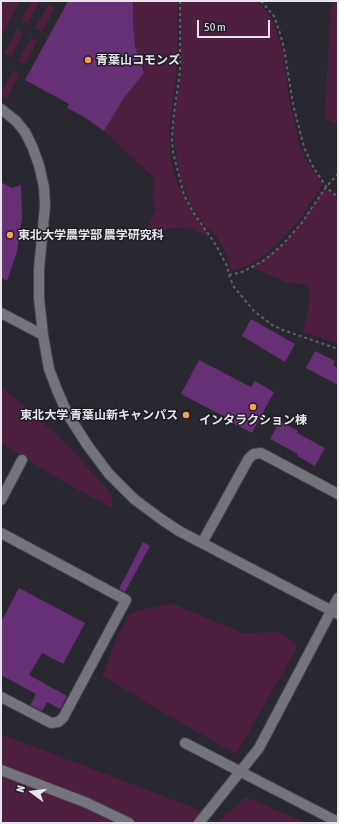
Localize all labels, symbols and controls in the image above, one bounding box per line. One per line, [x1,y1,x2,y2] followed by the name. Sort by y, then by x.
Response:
[199,12,272,38] scale bar
[204,20,226,34] text: 50 m
[96,53,180,67] place label: 青葉山コモンズ
[83,55,93,65] marker: 青葉山コモンズ
[18,228,164,242] place label: 東北大学農学部 農学研究科
[5,230,15,240] marker: 東北大学農学部 農学研究科
[248,402,258,412] marker: インタラクション棟
[20,408,178,422] place label: 東北大学 青葉山新キャンパス
[181,410,191,420] marker: 東北大学 青葉山新キャンパス
[199,413,307,427] place label: インタラクション棟
[12,772,52,812] north arrow
[14,784,27,794] text: N

